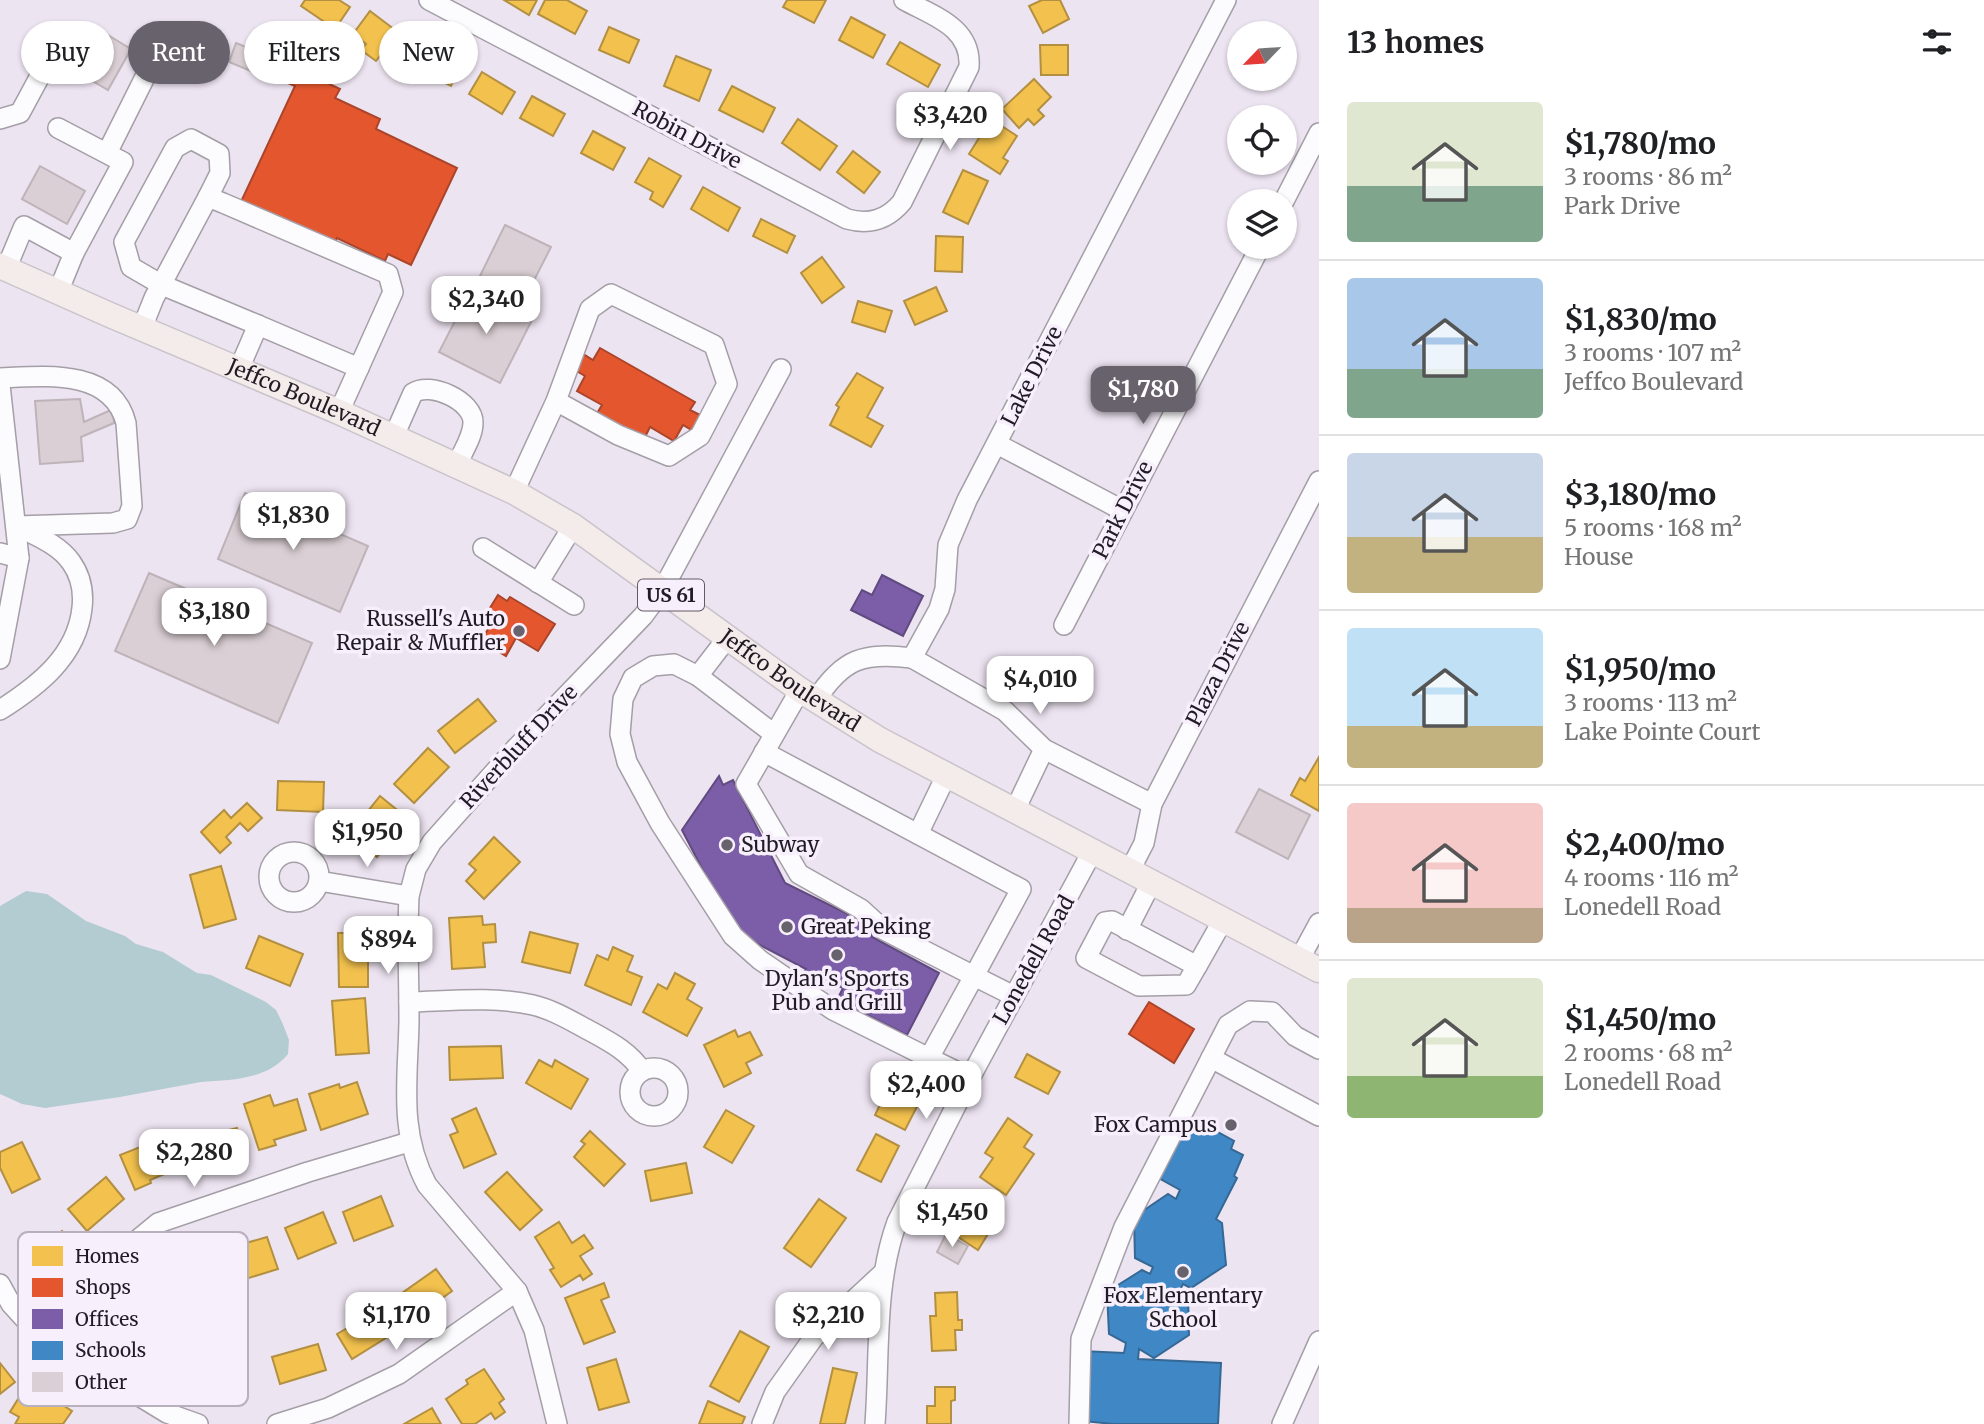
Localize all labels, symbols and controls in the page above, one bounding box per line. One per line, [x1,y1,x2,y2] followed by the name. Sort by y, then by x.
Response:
[21,21,114,84] chip: Buy
[128,21,230,84] chip: Rent
[244,21,365,84] chip: Filters
[379,21,478,84] chip: New
[1227,21,1297,91] north arrow
[1227,21,1297,259] map controls
[1347,23,1485,61] text: 13 homes
[1918,23,1956,61] icon: filters
[893,92,1007,152] pin: $3,420
[628,95,746,175] street label: Robin Drive
[912,100,988,129] text: $3,420
[1227,105,1297,175] button: locate
[1564,124,1716,162] text: $1,780/mo
[1403,130,1487,214] icon: home
[1564,162,1732,191] text: 3 rooms · 86 m²
[1227,189,1297,259] button: layers
[1564,191,1680,220] text: Park Drive
[429,276,543,336] pin: $2,340
[447,284,525,313] text: $2,340
[1564,300,1717,338] text: $1,830/mo
[1403,306,1487,390] icon: home
[995,321,1068,430] street label: Lake Drive
[1564,338,1741,367] text: 3 rooms · 107 m²
[222,352,385,442] street label: Jeffco Boulevard
[1086,366,1200,426] pin: $1,780
[1564,367,1743,396] text: Jeffco Boulevard
[1107,374,1179,403] text: $1,780
[1086,456,1159,563] street label: Park Drive
[1564,475,1716,513] text: $3,180/mo
[1403,481,1487,565] icon: home
[236,492,350,552] pin: $1,830
[256,500,330,529] text: $1,830
[1564,513,1742,542] text: 5 rooms · 168 m²
[1564,542,1633,571] text: House
[638,580,704,610] road number: US 61
[157,588,271,648] pin: $3,180
[178,596,250,625] text: $3,180
[336,605,505,656] place label: Russell's Auto Repair & Muffler
[1180,617,1255,731] street label: Plaza Drive
[714,622,866,737] street label: Jeffco Boulevard
[511,623,527,639] marker: Russell's Auto Repair & Muffler
[1564,650,1716,688] text: $1,950/mo
[983,656,1097,716] pin: $4,010
[1403,656,1487,740] icon: home
[1003,664,1077,693] text: $4,010
[454,679,583,814] street label: Riverbluff Drive
[1564,688,1737,717] text: 3 rooms · 113 m²
[1564,717,1761,746] text: Lake Pointe Court
[310,810,424,869] pin: $1,950
[331,817,403,846] text: $1,950
[1564,825,1725,863] text: $2,400/mo
[741,831,820,858] place label: Subway
[1403,831,1487,915] icon: home
[719,837,735,853] marker: Subway
[1564,863,1739,892] text: 4 rooms · 116 m²
[987,890,1080,1029] street label: Lonedell Road
[1564,892,1721,921] text: Lonedell Road
[801,913,931,940] place label: Great Peking
[347,916,429,976] pin: $894
[779,919,795,935] marker: Great Peking
[360,924,416,953] text: $894
[829,947,845,963] marker: Dylan's Sports Pub and Grill
[765,965,909,1016] place label: Dylan's Sports Pub and Grill
[1564,1000,1716,1038] text: $1,450/mo
[1403,1006,1487,1090] icon: home
[1564,1038,1732,1067] text: 2 rooms · 68 m²
[869,1062,983,1121] pin: $2,400
[1564,1067,1721,1096] text: Lonedell Road
[886,1069,966,1098] text: $2,400
[1094,1111,1217,1138] place label: Fox Campus
[1223,1117,1239,1133] marker: Fox Campus
[137,1130,251,1189] pin: $2,280
[155,1137,233,1166] text: $2,280
[895,1190,1009,1249] pin: $1,450
[916,1197,988,1226] text: $1,450
[18,1232,248,1406] legend
[75,1244,139,1268] text: Homes
[1175,1264,1191,1280] marker: Fox Elementary School
[75,1275,131,1299] text: Shops
[1103,1282,1263,1333] place label: Fox Elementary School
[339,1292,453,1352] pin: $1,170
[771,1292,885,1352] pin: $2,210
[361,1300,431,1329] text: $1,170
[791,1300,865,1329] text: $2,210
[75,1307,139,1331] text: Offices
[75,1338,146,1362] text: Schools
[75,1370,128,1394] text: Other

